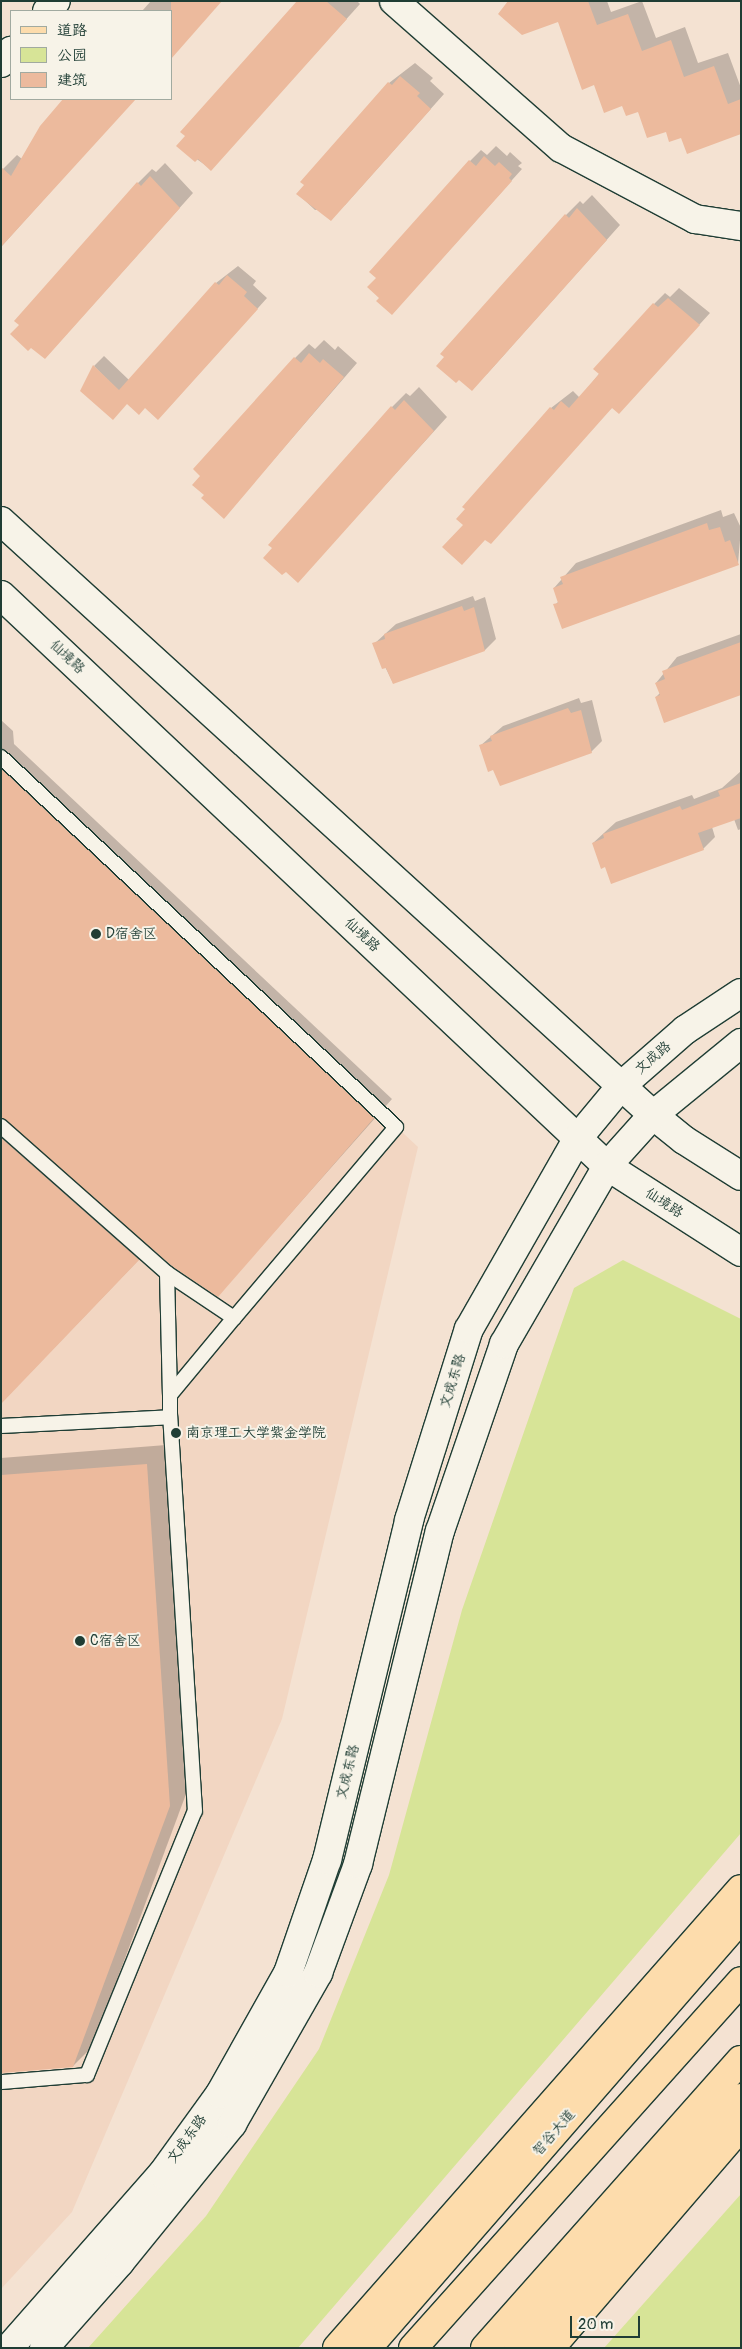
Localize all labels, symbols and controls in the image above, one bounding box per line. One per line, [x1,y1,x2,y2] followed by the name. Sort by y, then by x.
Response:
[10,10,172,100] legend
[57,21,87,40] text: 道路
[57,46,87,65] text: 公园
[57,71,87,90] text: 建筑
[46,637,88,677] street label: 仙境路
[341,915,383,955] street label: 仙境路
[106,926,157,942] place label: D宿舍区
[90,928,102,940] marker: D宿舍区
[632,1038,674,1078] street label: 文成路
[642,1185,686,1221] street label: 仙境路
[437,1352,469,1410] street label: 文成东路
[186,1425,326,1441] place label: 南京理工大学紫金学院
[170,1427,182,1439] marker: 南京理工大学紫金学院
[90,1633,141,1649] place label: C宿舍区
[74,1635,86,1647] marker: C宿舍区
[333,1743,363,1801] street label: 文成东路
[529,2106,579,2160] street label: 智谷大道
[164,2111,210,2167] street label: 文成东路
[572,2306,642,2338] scale bar
[578,2315,613,2334] text: 20 m

